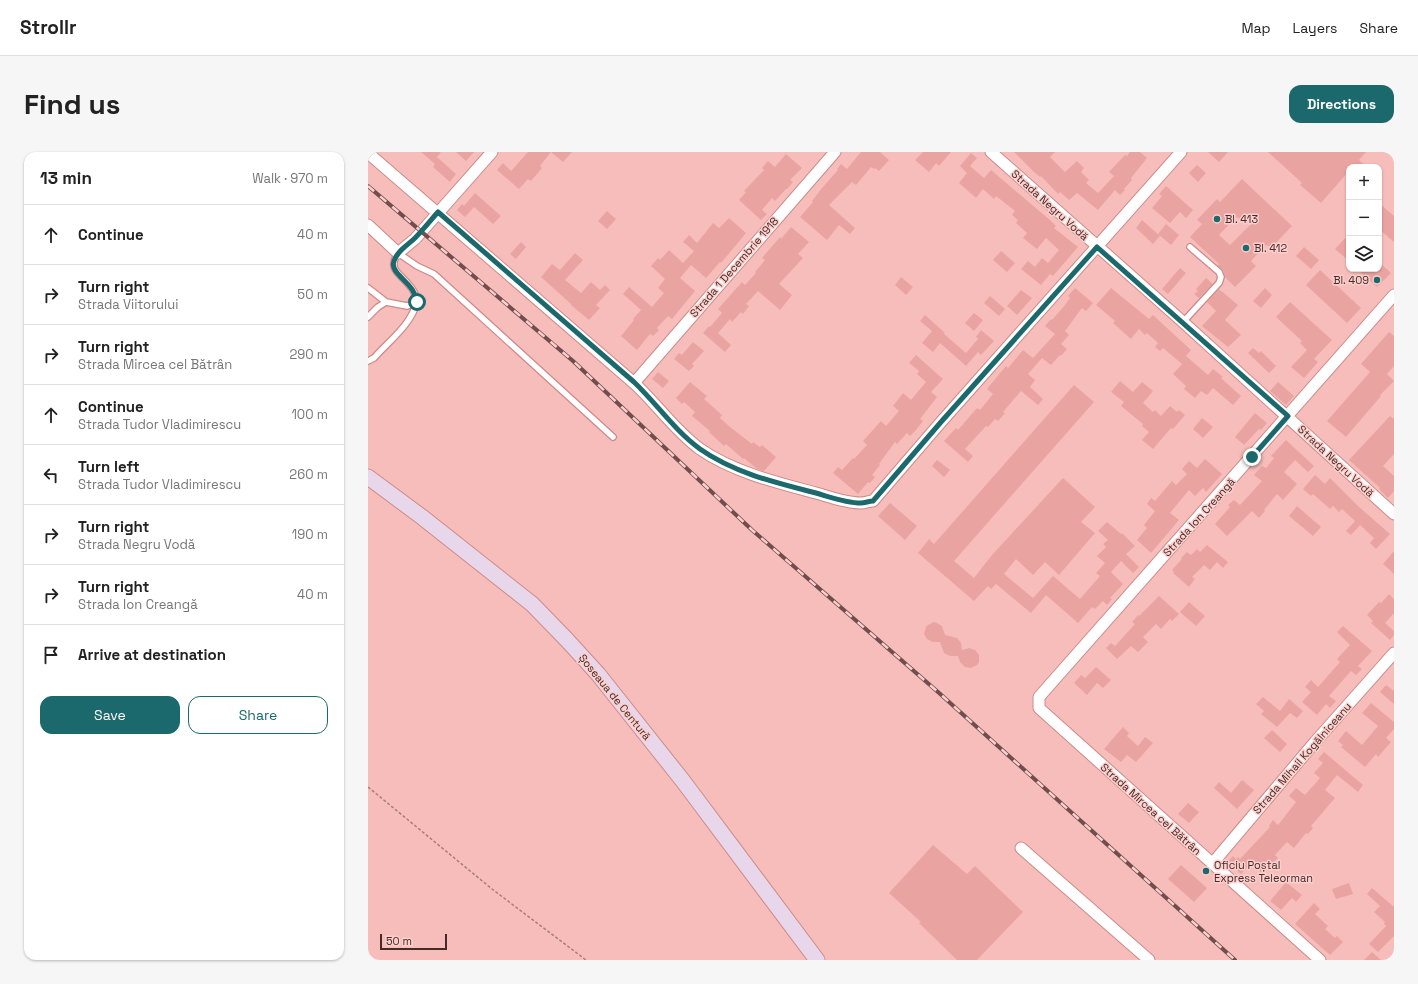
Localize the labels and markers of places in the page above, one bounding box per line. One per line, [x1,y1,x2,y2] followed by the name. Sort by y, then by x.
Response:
[1225,212,1258,226] place label: Bl. 413
[1212,214,1222,224] marker: Bl. 413
[1254,241,1287,255] place label: Bl. 412
[1241,243,1251,253] marker: Bl. 412
[1333,273,1369,287] place label: Bl. 409
[1372,275,1382,285] marker: Bl. 409
[1214,858,1313,885] place label: Oficiu Poștal Express Teleorman
[1201,866,1211,876] marker: Oficiu Poștal Express Teleorman

